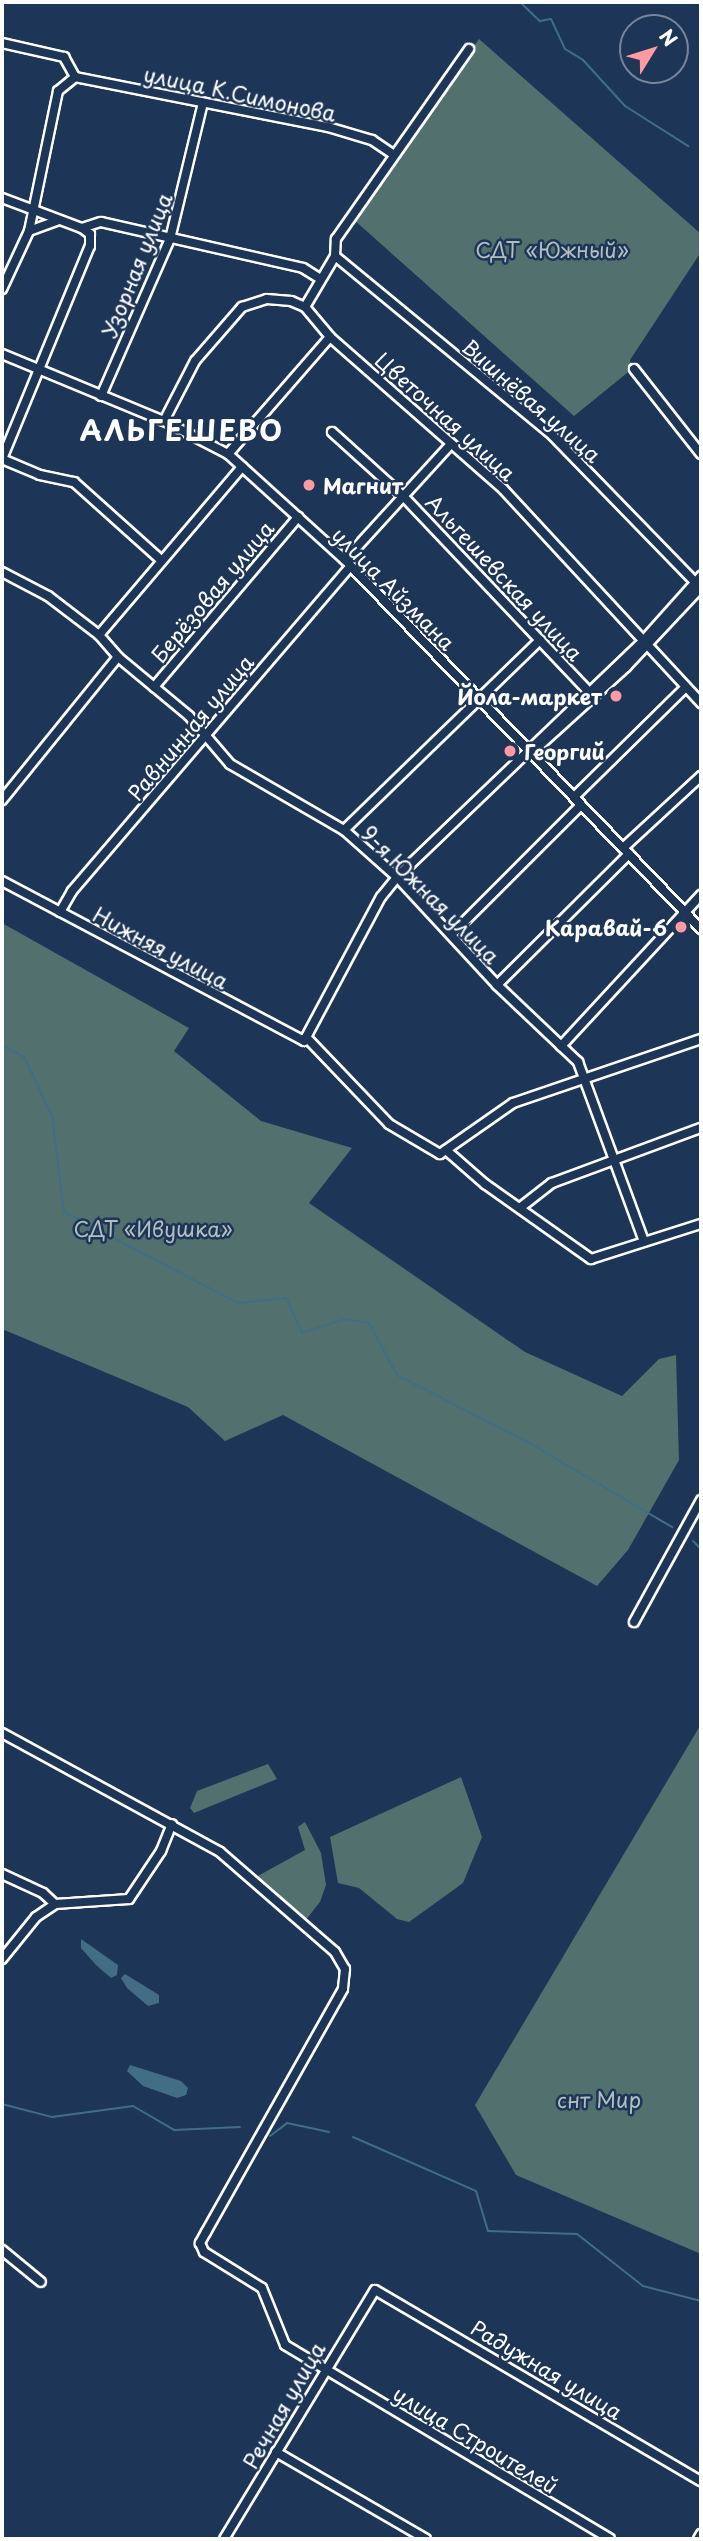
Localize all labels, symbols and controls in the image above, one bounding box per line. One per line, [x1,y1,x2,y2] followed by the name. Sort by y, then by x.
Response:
[619,14,689,84] north arrow
[653,23,685,52] text: N
[142,60,338,126] street label: улица К.Симонова
[95,188,177,342] street label: Узорная улица
[475,236,629,262] park label: СДТ «Южный»
[457,333,607,467] street label: Вишнёвая улица
[370,346,522,486] street label: Цветочная улица
[82,413,282,447] district label: АЛЬГЕШЕВО
[323,472,403,498] place label: Магнит
[301,477,317,493] marker: Магнит
[421,488,589,666] street label: Альгешевская улица
[145,515,279,667] street label: Берёзовая улица
[327,521,461,655] street label: улица Айзмана
[121,649,259,805] street label: Равнинная улица
[457,683,602,709] place label: Йола-маркет
[608,688,624,704] marker: Йола-маркет
[524,738,605,764] place label: Георгий
[502,743,518,759] marker: Георгий
[356,819,506,969] street label: 9-я Южная улица
[89,901,233,993] street label: Нижняя улица
[545,914,667,940] place label: Каравай-6
[673,919,689,935] marker: Каравай-6
[73,1215,233,1241] park label: СДТ «Ивушка»
[556,2086,642,2112] park label: снт Мир
[466,2314,628,2424] street label: Радужная улица
[236,2337,330,2473] street label: Речная улица
[389,2380,563,2498] street label: улица Строителей

